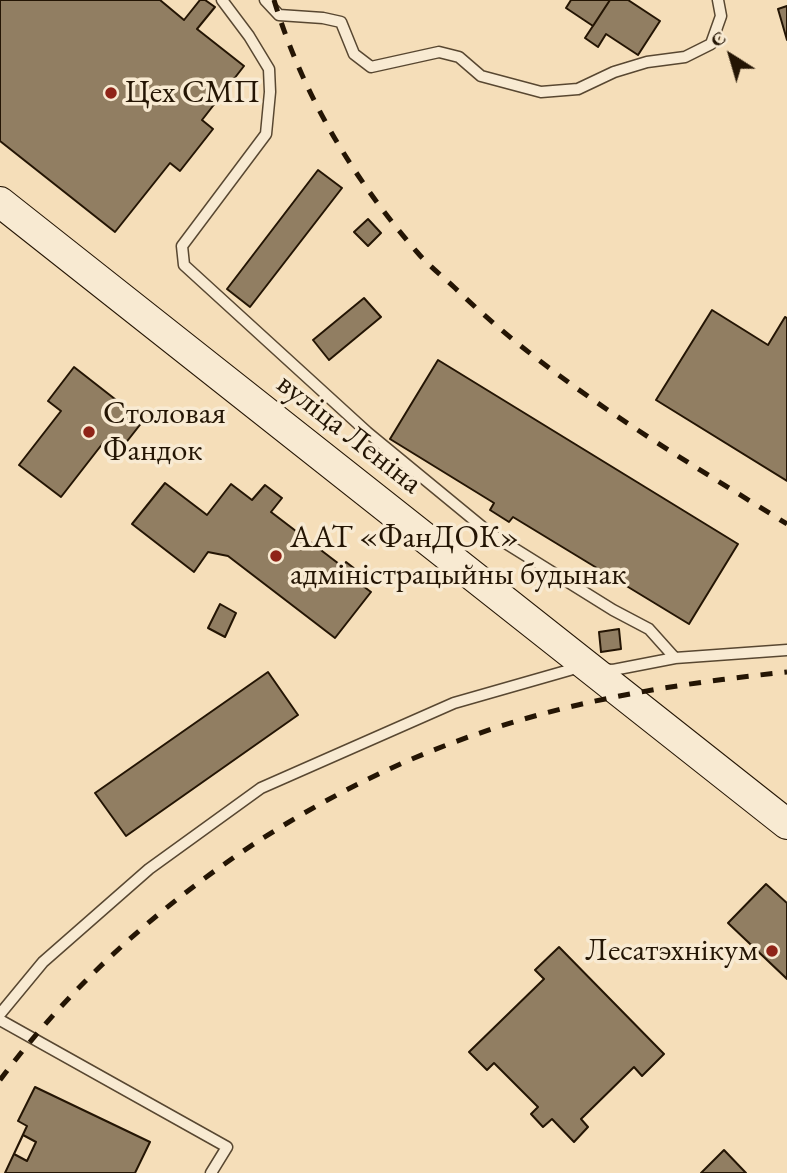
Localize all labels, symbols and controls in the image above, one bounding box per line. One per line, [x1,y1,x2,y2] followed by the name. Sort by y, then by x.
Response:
[696,21,766,91] north arrow
[705,25,731,53] text: С
[125,74,260,112] place label: Цех СМП
[103,85,119,101] marker: Цех СМП
[268,365,430,503] street label: вуліца Леніна
[103,395,226,470] place label: Столовая Фандок
[81,424,97,440] marker: Столовая Фандок
[290,519,626,594] place label: ААТ «ФанДОК» адміністрацыйны будынак
[268,548,284,564] marker: ААТ «ФанДОК» адміністрацыйны будынак
[585,932,758,970] place label: Лесатэхнікум
[764,943,780,959] marker: Лесатэхнікум

